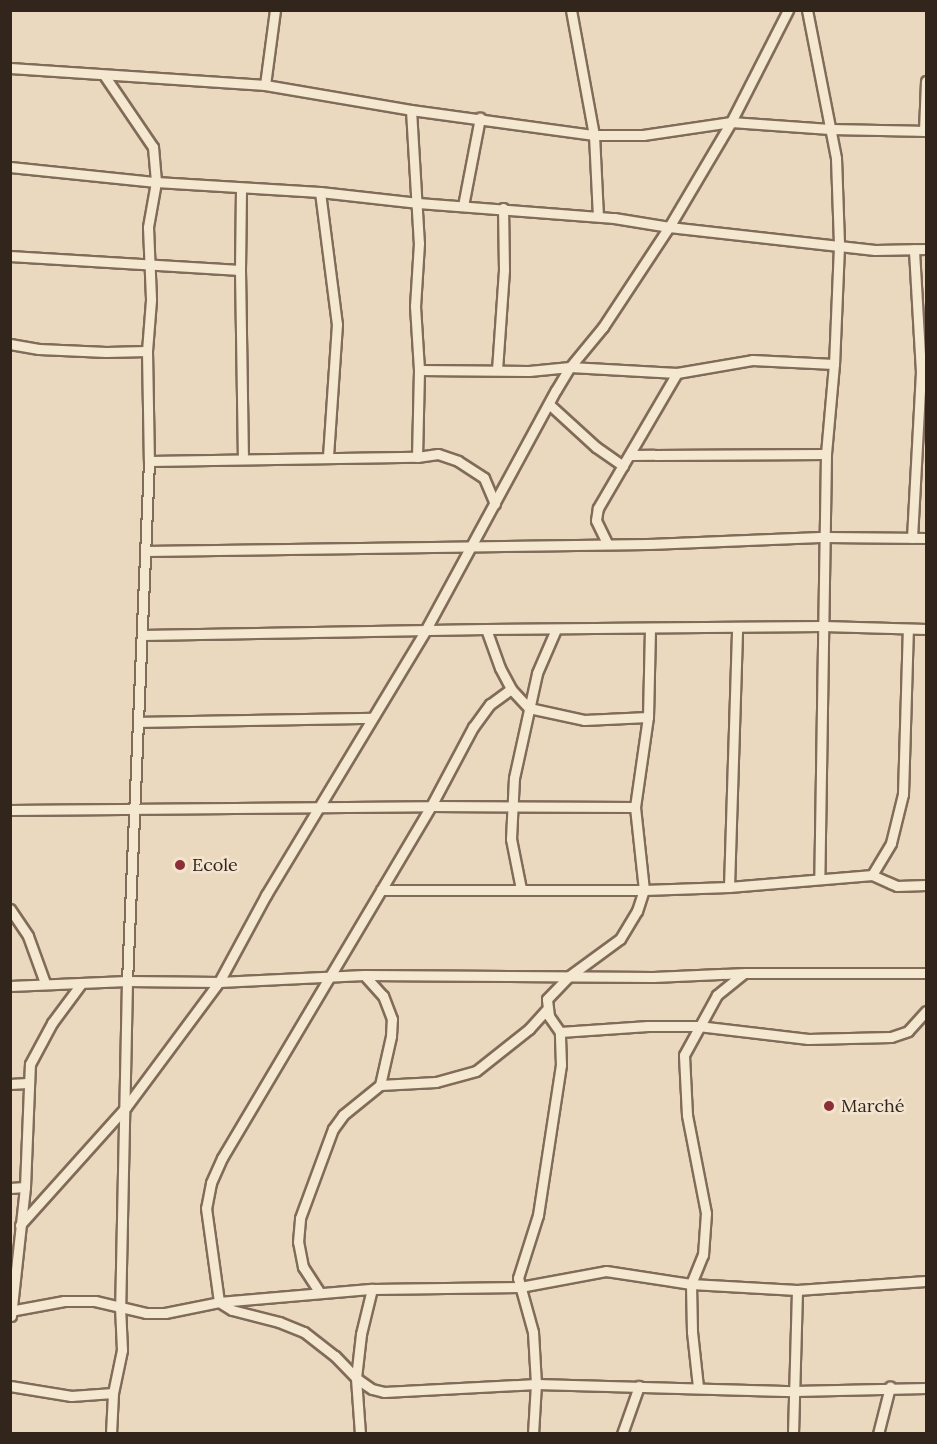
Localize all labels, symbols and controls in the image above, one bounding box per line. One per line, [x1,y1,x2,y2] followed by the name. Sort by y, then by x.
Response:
[192,854,238,876] place label: Ecole
[173,858,187,872] marker: Ecole
[841,1095,905,1117] place label: Marché
[822,1099,836,1113] marker: Marché

